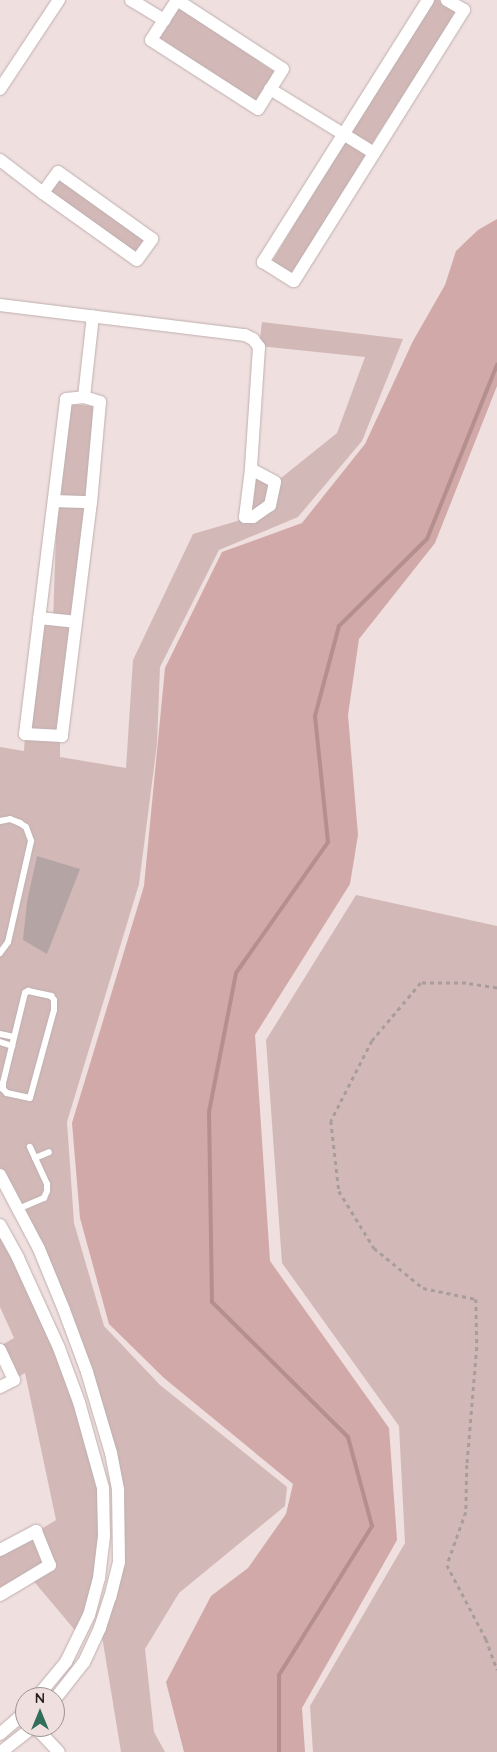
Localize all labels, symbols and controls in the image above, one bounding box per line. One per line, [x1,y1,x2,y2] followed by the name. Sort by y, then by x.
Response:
[15,1687,65,1737] north arrow
[35,1689,45,1707] text: N

